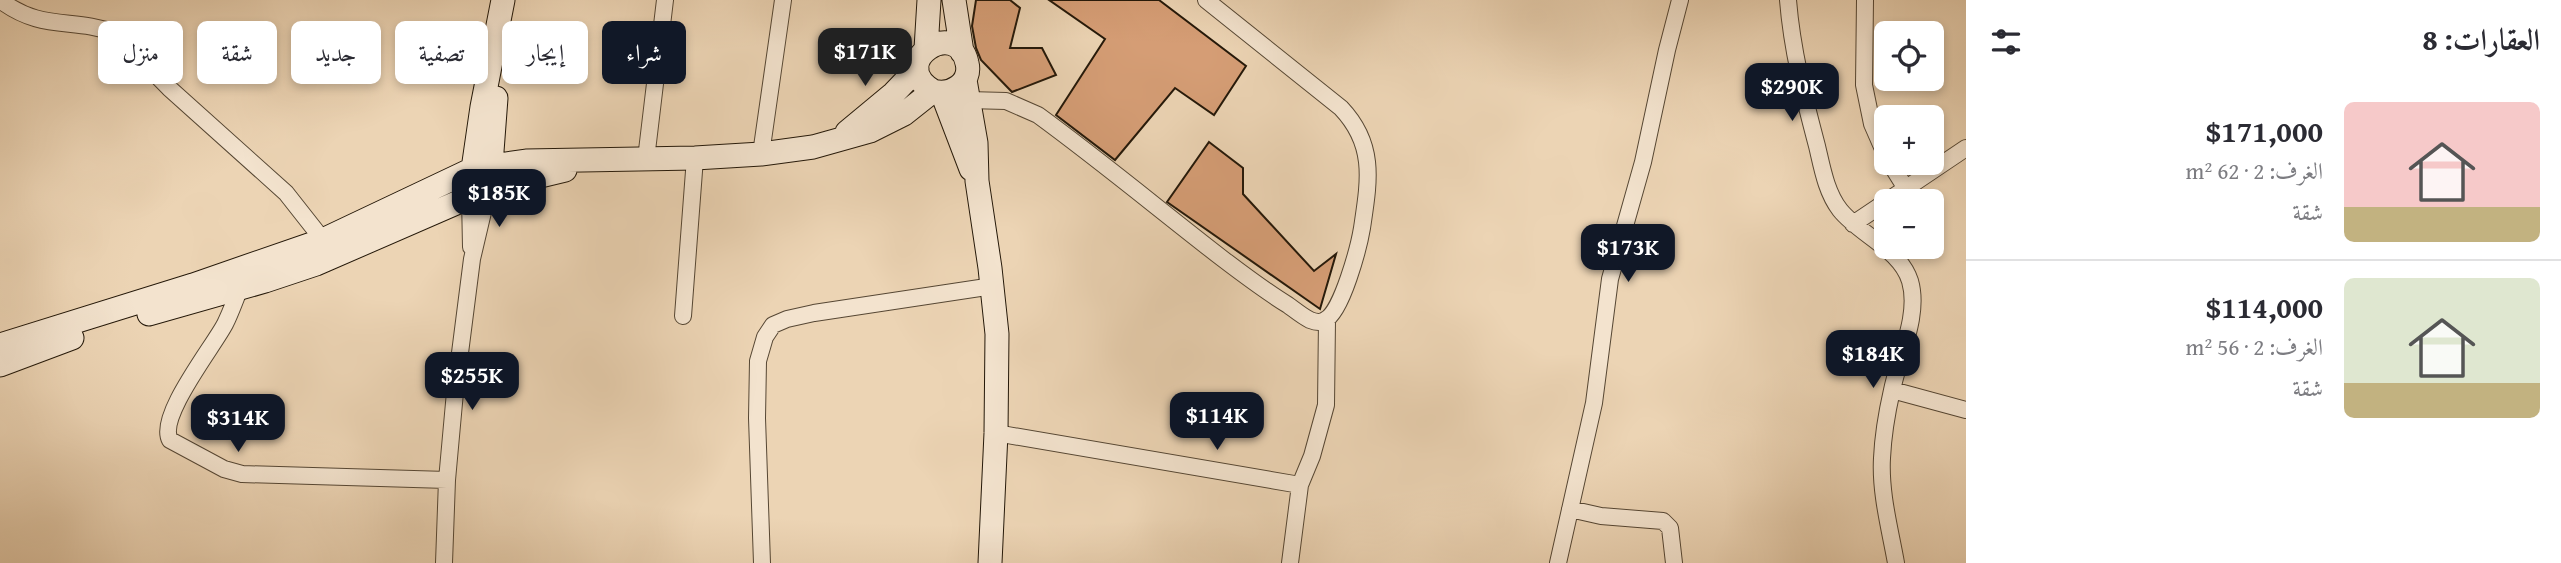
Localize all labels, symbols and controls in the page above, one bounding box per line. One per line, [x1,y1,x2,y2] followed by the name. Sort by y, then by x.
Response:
[2422,17,2540,61] text: العقارات: 8
[98,21,183,84] chip: منزل
[197,21,277,84] chip: شقة
[291,21,381,84] chip: جديد
[395,21,488,84] chip: تصفية
[502,21,588,84] chip: إيجار
[602,21,686,84] chip: شراء
[1874,21,1944,259] map controls
[1874,21,1944,91] button: locate
[1987,23,2025,61] icon: filters
[816,28,914,88] pin: $171K
[834,34,896,67] text: $171K
[1743,64,1841,123] pin: $290K
[1761,69,1823,102] text: $290K
[1874,105,1944,175] button: +
[2206,109,2323,153] text: $171,000
[2400,130,2484,214] icon: home
[2186,154,2323,187] text: الغرف: 2 · 62 m²
[450,170,548,229] pin: $185K
[468,175,530,208] text: $185K
[1874,189,1944,259] button: −
[2293,195,2323,228] text: شقة
[1579,224,1677,284] pin: $173K
[1597,230,1659,263] text: $173K
[2206,285,2323,329] text: $114,000
[2400,306,2484,390] icon: home
[1824,330,1922,390] pin: $184K
[2186,330,2323,363] text: الغرف: 2 · 56 m²
[1842,336,1904,369] text: $184K
[423,352,521,412] pin: $255K
[441,358,503,391] text: $255K
[2293,371,2323,404] text: شقة
[1168,392,1266,452] pin: $114K
[189,394,287,454] pin: $314K
[1186,398,1248,431] text: $114K
[207,400,269,433] text: $314K

